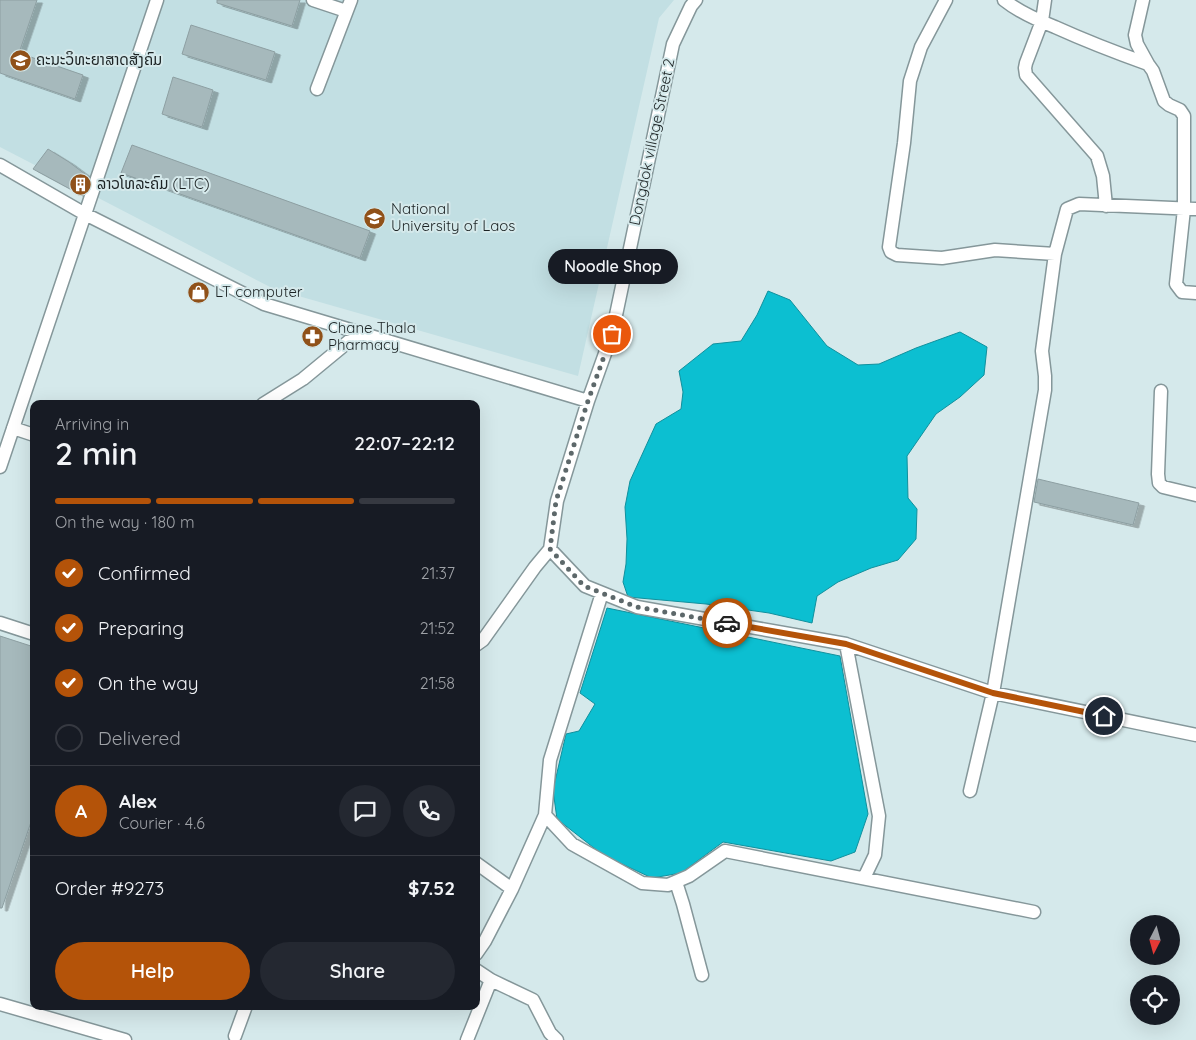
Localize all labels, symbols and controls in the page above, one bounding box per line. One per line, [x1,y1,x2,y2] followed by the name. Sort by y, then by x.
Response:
[8,48,32,72] school or university icon: ຄະນະວິທະຍາສາດສັງຄົມ
[36,50,162,69] place label: ຄະນະວິທະຍາສາດສັງຄົມ
[625,57,678,227] street label: Dongdok village Street 2
[69,172,93,196] building icon: ລາວໂທລະຄົມ (LTC)
[97,174,210,193] place label: ລາວໂທລະຄົມ (LTC)
[391,199,515,235] place label: National University of Laos
[363,206,387,230] school or university icon: National University of Laos
[547,249,677,284] callout: Noodle Shop
[564,256,662,276] text: Noodle Shop
[187,280,211,304] shop icon: LT computer
[215,282,303,301] place label: LT computer
[591,313,633,355] pin
[328,318,416,354] place label: Chane Thala Pharmacy
[598,320,626,348] icon: bag
[300,325,324,349] pharmacy icon: Chane Thala Pharmacy
[55,414,129,434] text: Arriving in
[354,431,455,455] text: 22:07–22:12
[55,433,138,473] text: 2 min
[55,512,195,532] text: On the way · 180 m
[55,559,83,587] icon: check
[98,561,191,585] text: Confirmed
[421,563,455,583] text: 21:37
[702,598,752,648] courier
[713,609,741,637] icon: car
[55,614,83,642] icon: check
[98,616,184,640] text: Preparing
[420,618,455,638] text: 21:52
[55,669,83,697] icon: check
[98,671,199,695] text: On the way
[420,673,455,693] text: 21:58
[1083,695,1125,737] pin
[1090,702,1118,730] icon: home
[98,726,181,750] text: Delivered
[339,785,391,837] button: chat
[403,785,455,837] button: phone
[119,789,157,813] text: Alex
[75,799,87,823] text: A
[119,813,205,833] text: Courier · 4.6
[55,876,164,900] text: Order #9273
[408,876,455,900] text: $7.52
[1130,915,1180,965] north arrow
[1130,915,1180,1025] map controls
[55,942,250,1000] button: Help
[260,942,455,1000] button: Share
[1130,975,1180,1025] button: locate

